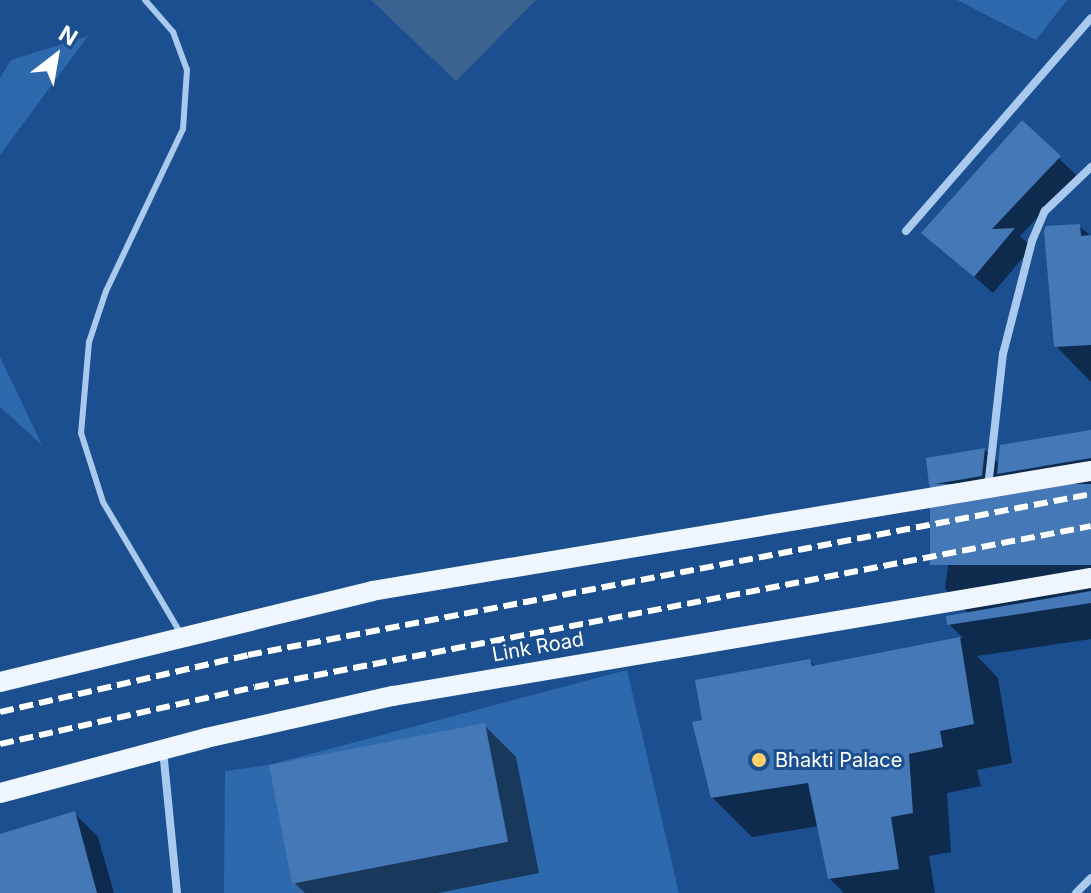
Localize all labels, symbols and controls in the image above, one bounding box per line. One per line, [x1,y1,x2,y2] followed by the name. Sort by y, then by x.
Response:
[16,16,96,96] north arrow
[54,20,82,51] text: N
[490,627,586,667] street label: Link Road
[775,748,902,772] place label: Bhakti Palace
[750,751,768,769] marker: Bhakti Palace

